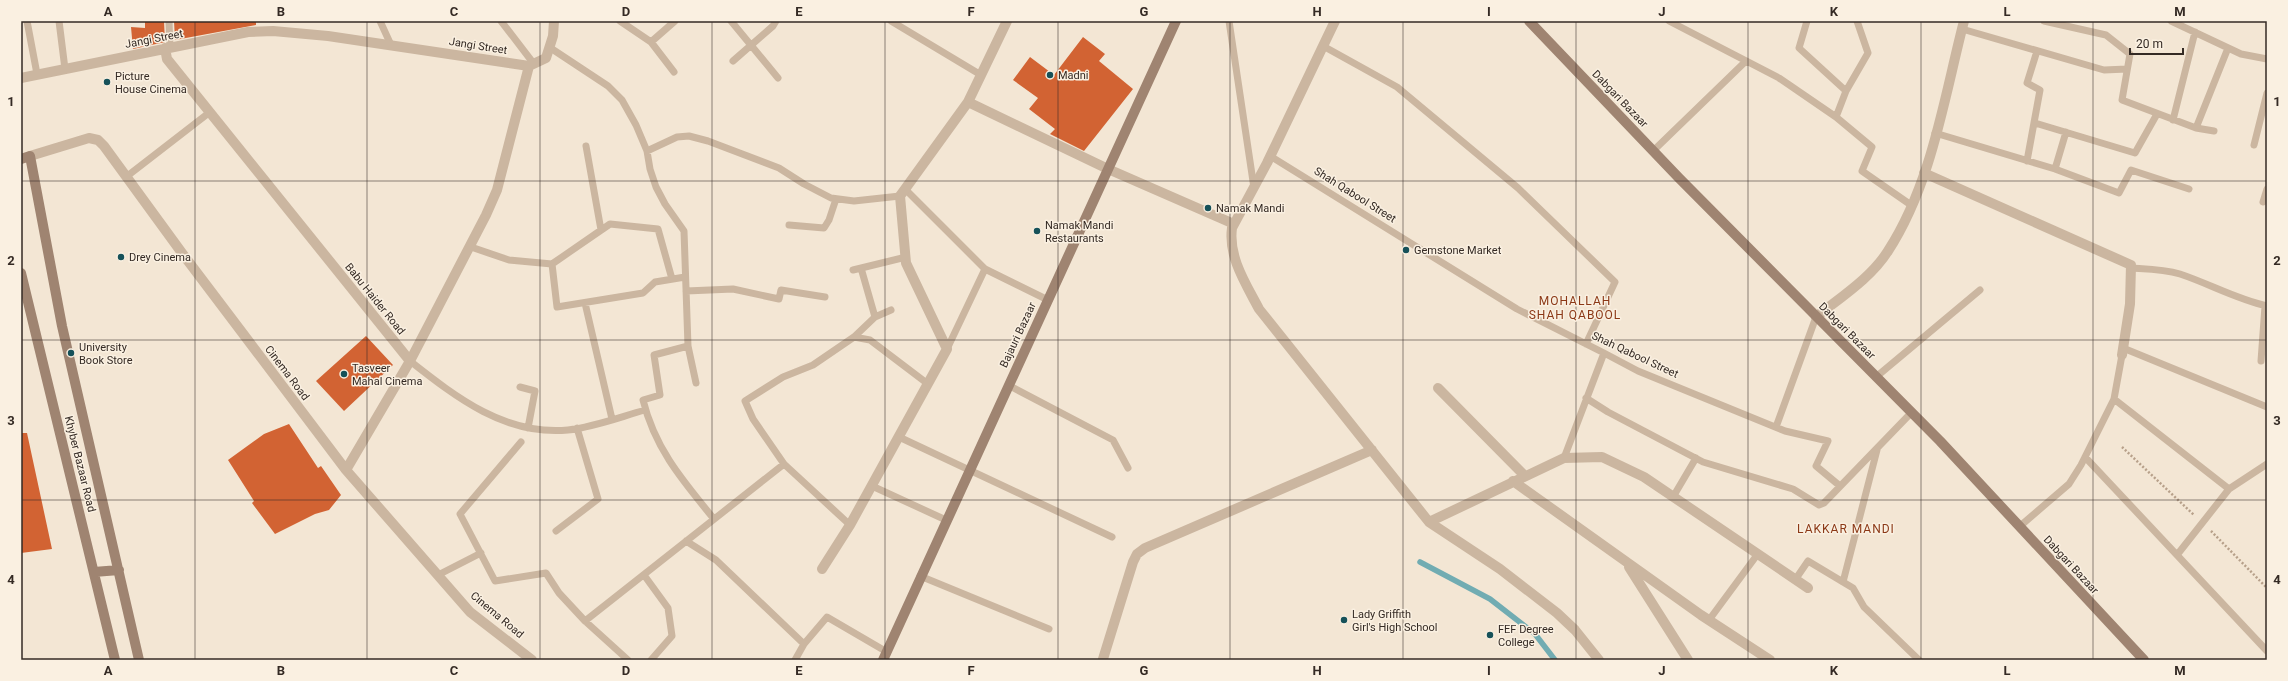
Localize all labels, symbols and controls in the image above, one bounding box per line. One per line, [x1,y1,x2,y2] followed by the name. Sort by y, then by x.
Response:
[104,4,113,19] text: A
[277,4,285,19] text: B
[450,4,459,19] text: C
[622,4,630,19] text: D
[795,4,803,19] text: E
[967,4,975,19] text: F
[1140,4,1149,19] text: G
[1312,4,1322,19] text: H
[1487,4,1491,19] text: I
[1658,4,1666,19] text: J
[1830,4,1839,19] text: K
[2003,4,2011,19] text: L
[2174,4,2186,19] text: M
[124,27,184,51] street label: Jangi Street
[2130,30,2183,56] scale bar
[448,35,508,57] street label: Jangi Street
[2136,37,2163,51] text: 20 m
[1589,68,1651,131] street label: Dabgari Bazaar
[1058,69,1089,82] place label: Madni
[115,70,187,96] place label: Picture House Cinema
[1045,70,1055,80] marker: Madni
[102,77,112,87] marker: Picture House Cinema
[7,94,15,109] text: 1
[2273,94,2281,109] text: 1
[1312,165,1399,226] street label: Shah Qabool Street
[1216,202,1284,215] place label: Namak Mandi
[1203,203,1213,213] marker: Namak Mandi
[1045,219,1113,245] place label: Namak Mandi Restaurants
[1032,226,1042,236] marker: Namak Mandi Restaurants
[1414,244,1502,257] place label: Gemstone Market
[1401,245,1411,255] marker: Gemstone Market
[129,251,191,264] place label: Drey Cinema
[116,252,126,262] marker: Drey Cinema
[7,253,15,268] text: 2
[2273,253,2281,268] text: 2
[342,261,408,337] street label: Babu Haider Road
[1529,294,1621,322] district label: MOHALLAH SHAH QABOOL
[997,300,1039,370] street label: Bajauri Bazaar
[1816,300,1878,362] street label: Dabgari Bazaar
[1590,329,1681,381] street label: Shah Qabool Street
[79,341,133,367] place label: University Book Store
[262,343,312,403] street label: Cinema Road
[66,348,76,358] marker: University Book Store
[352,362,422,388] place label: Tasveer Mahal Cinema
[339,369,349,379] marker: Tasveer Mahal Cinema
[7,413,15,428] text: 3
[2273,413,2281,428] text: 3
[62,415,98,513] street label: Khyber Bazaar Road
[1797,522,1895,536] district label: LAKKAR MANDI
[2041,533,2101,597] street label: Dabgari Bazaar
[7,572,15,587] text: 4
[2273,572,2281,587] text: 4
[468,589,526,641] street label: Cinema Road
[1352,608,1438,634] place label: Lady Griffith Girl's High School
[1339,615,1349,625] marker: Lady Griffith Girl's High School
[1498,623,1554,649] place label: FEF Degree College
[1485,630,1495,640] marker: FEF Degree College
[104,663,113,678] text: A
[277,663,285,678] text: B
[450,663,459,678] text: C
[622,663,630,678] text: D
[795,663,803,678] text: E
[967,663,975,678] text: F
[1140,663,1149,678] text: G
[1312,663,1322,678] text: H
[1487,663,1491,678] text: I
[1658,663,1666,678] text: J
[1830,663,1839,678] text: K
[2003,663,2011,678] text: L
[2174,663,2186,678] text: M

